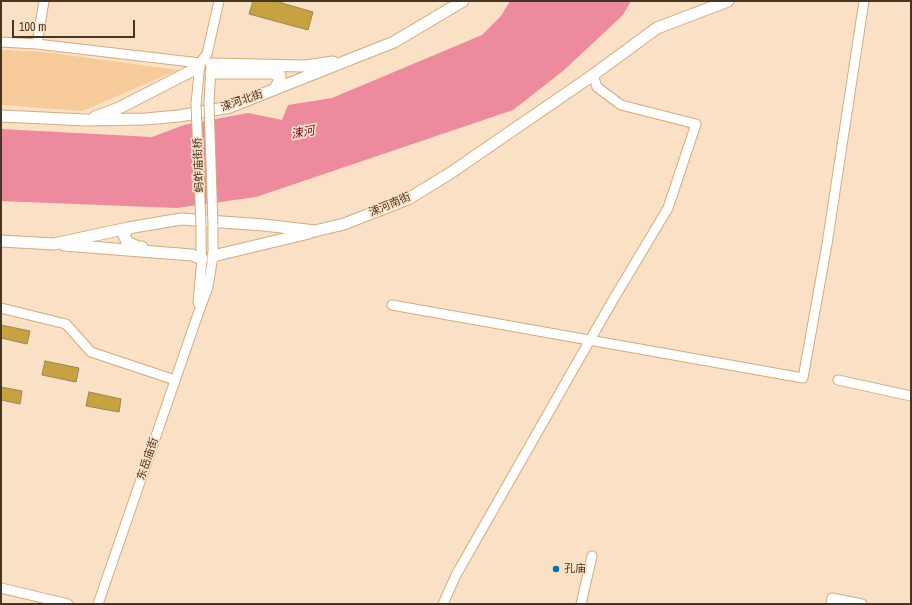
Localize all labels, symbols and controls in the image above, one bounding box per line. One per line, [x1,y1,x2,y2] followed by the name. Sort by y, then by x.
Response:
[14,12,137,38] scale bar
[19,19,46,35] text: 100 m
[219,88,265,114] street label: 涑河北街
[290,124,316,142] water label: 涑河
[191,137,207,193] street label: 蚂蚱庙街桥
[367,190,413,220] street label: 涑河南街
[135,436,161,482] street label: 东岳庙街
[564,562,586,576] place label: 孔庙
[551,564,561,574] marker: 孔庙

